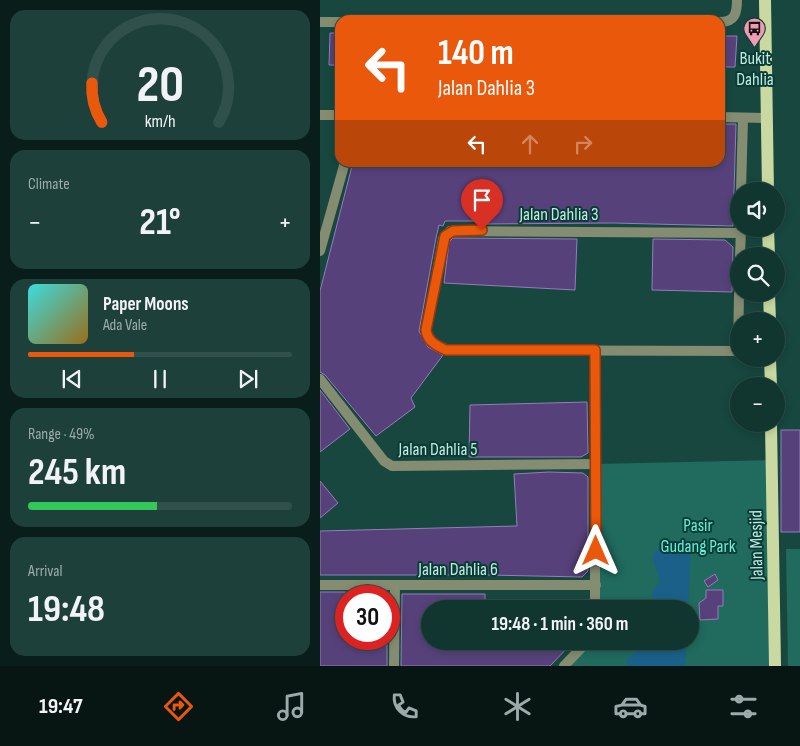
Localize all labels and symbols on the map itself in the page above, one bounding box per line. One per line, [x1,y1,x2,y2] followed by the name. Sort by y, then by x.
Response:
[743,16,767,47] bus stop icon: Bukit Dahlia
[736,48,774,90] place label: Bukit Dahlia
[461,179,503,230] pin
[518,204,599,225] street label: Jalan Dahlia 3
[398,439,477,460] street label: Jalan Dahlia 5
[745,510,768,581] street label: Jalan Mesjid
[660,515,736,557] park label: Pasir Gudang Park
[569,524,621,576] position arrow
[417,559,498,580] street label: Jalan Dahlia 6
[335,585,400,650] speed limit sign: 30

